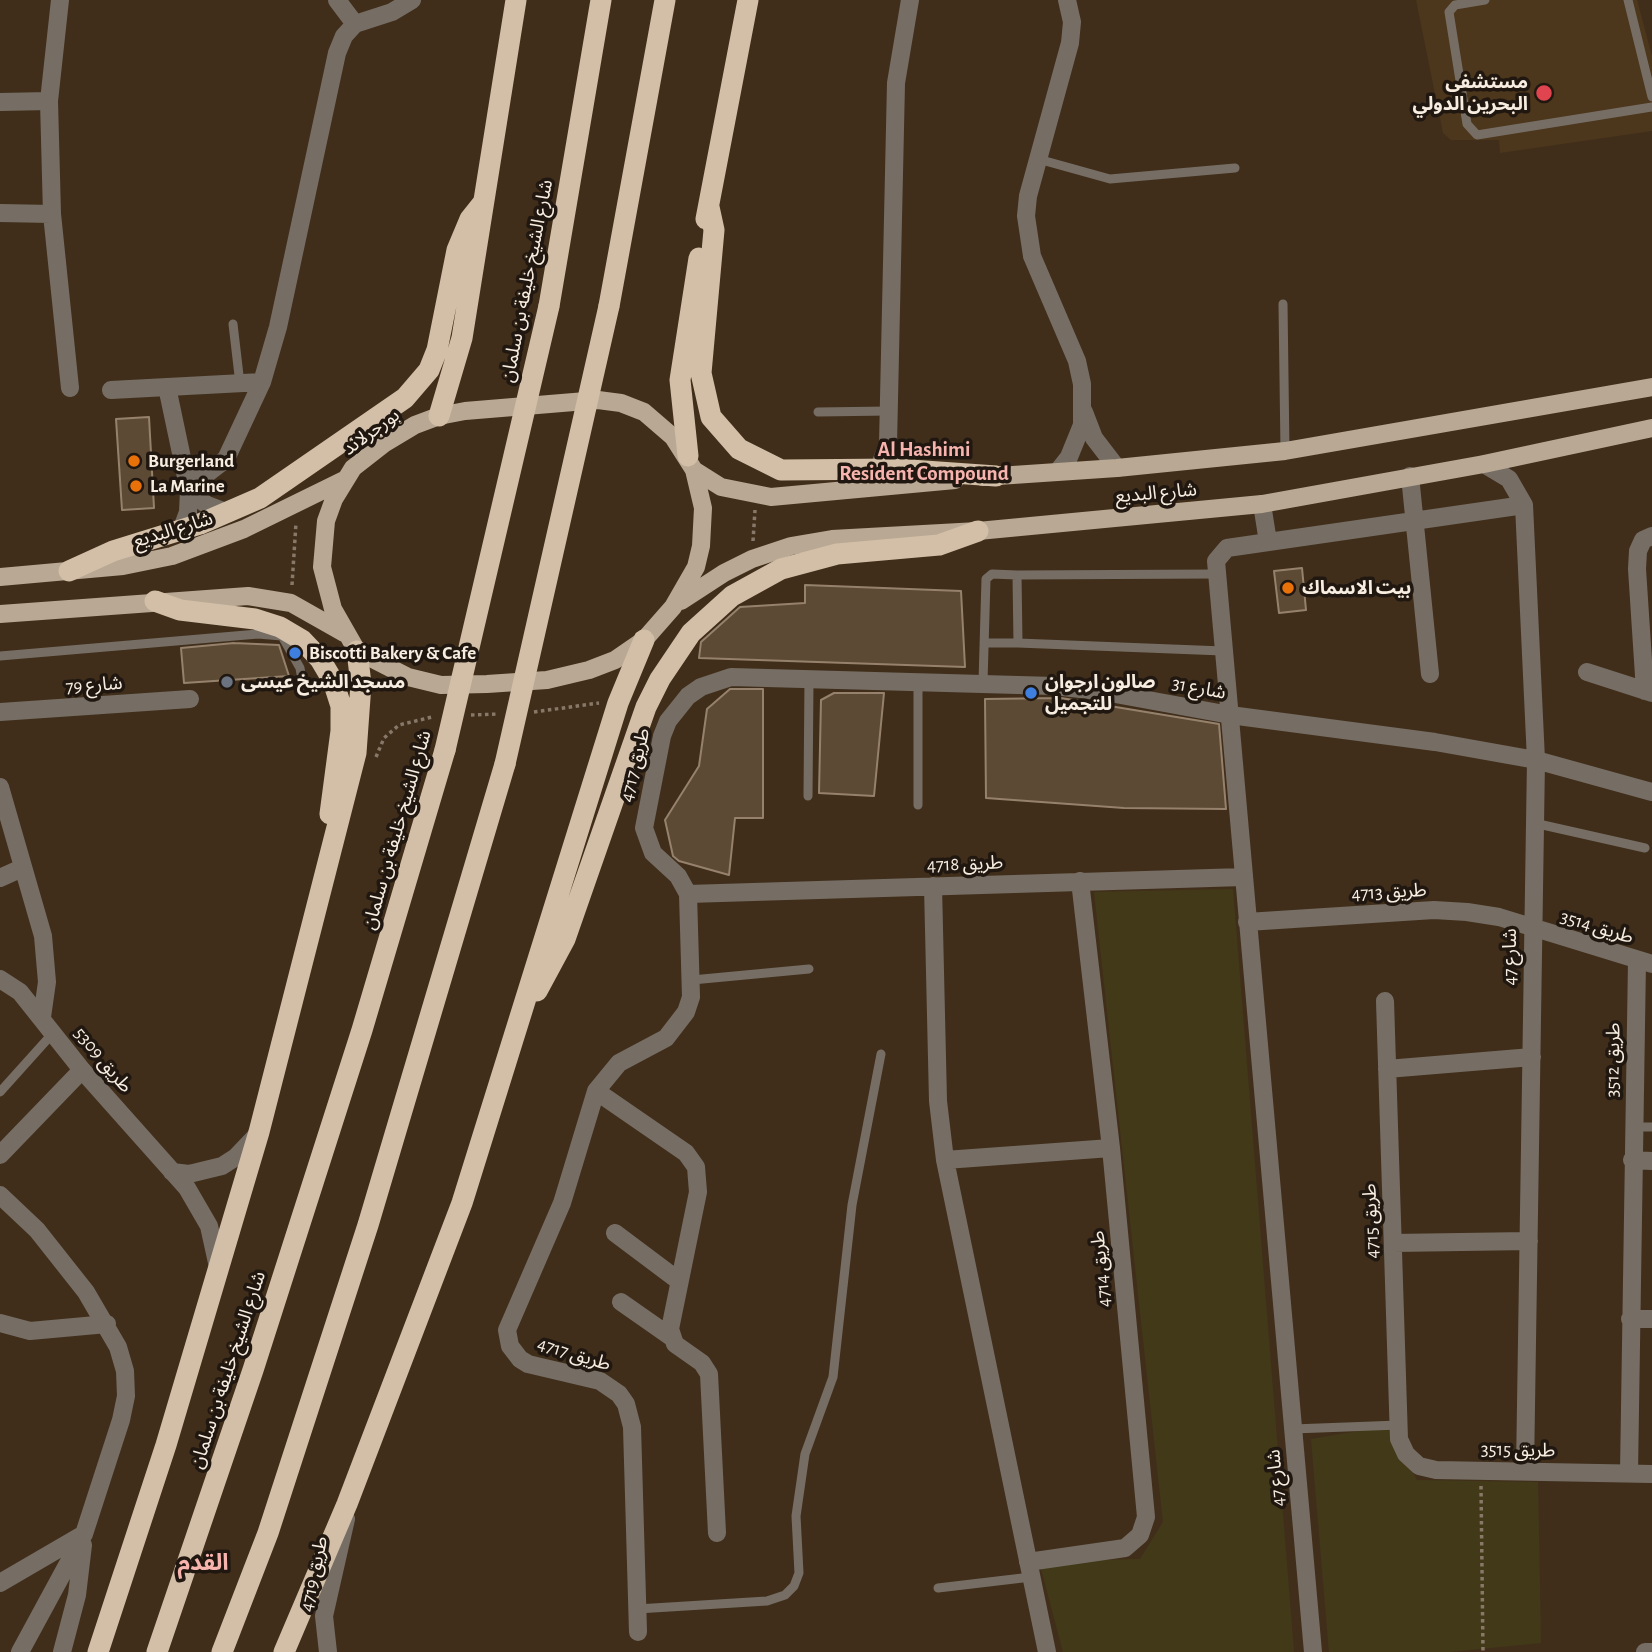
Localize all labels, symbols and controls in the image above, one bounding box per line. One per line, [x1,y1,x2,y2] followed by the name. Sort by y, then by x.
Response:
[1412,71,1528,115] place label: مستشفى البحرين الدولي
[1534,83,1554,103] marker: مستشفى البحرين الدولي
[496,178,558,384] street label: شارع الشيخ خليفة بن سلمان
[338,404,404,460] street label: بورجرلاند
[839,437,1009,487] district label: Al Hashimi Resident Compound
[148,450,234,472] place label: Burgerland
[126,453,142,469] marker: Burgerland
[150,475,225,497] place label: La Marine
[128,478,144,494] marker: La Marine
[1114,478,1198,508] street label: شارع البديع
[130,507,216,553] street label: شارع البديع
[1302,577,1411,599] place label: بيت الاسماك
[1280,580,1296,596] marker: بيت الاسماك
[309,642,476,664] place label: Biscotti Bakery & Cafe
[287,645,303,661] marker: Biscotti Bakery & Cafe
[241,671,405,693] place label: مسجد الشيخ عيسى
[1045,671,1155,715] place label: صالون ارجوان للتجميل
[65,672,123,698] street label: شارع 79
[1170,672,1228,704] street label: شارع 31
[219,674,235,690] marker: مسجد الشيخ عيسى
[1023,685,1039,701] marker: صالون ارجوان للتجميل
[615,726,655,804] street label: طريق 4717
[358,728,436,932] street label: شارع الشيخ خليفة بن سلمان
[926,851,1004,877] street label: طريق 4718
[1351,879,1427,905] street label: طريق 4713
[1558,905,1636,949] street label: طريق 3514
[1499,928,1521,986] street label: شارع 47
[1601,1022,1625,1098] street label: طريق 3512
[69,1023,137,1097] street label: طريق 5309
[1358,1183,1384,1259] street label: طريق 4715
[1086,1230,1116,1308] street label: طريق 4714
[185,1268,271,1472] street label: شارع الشيخ خليفة بن سلمان
[535,1332,613,1376] street label: طريق 4717
[1481,1438,1555,1462] street label: طريق 3515
[1262,1449,1290,1507] street label: شارع 47
[295,1534,333,1614] street label: طريق 4719
[177,1549,229,1577] district label: القدم

